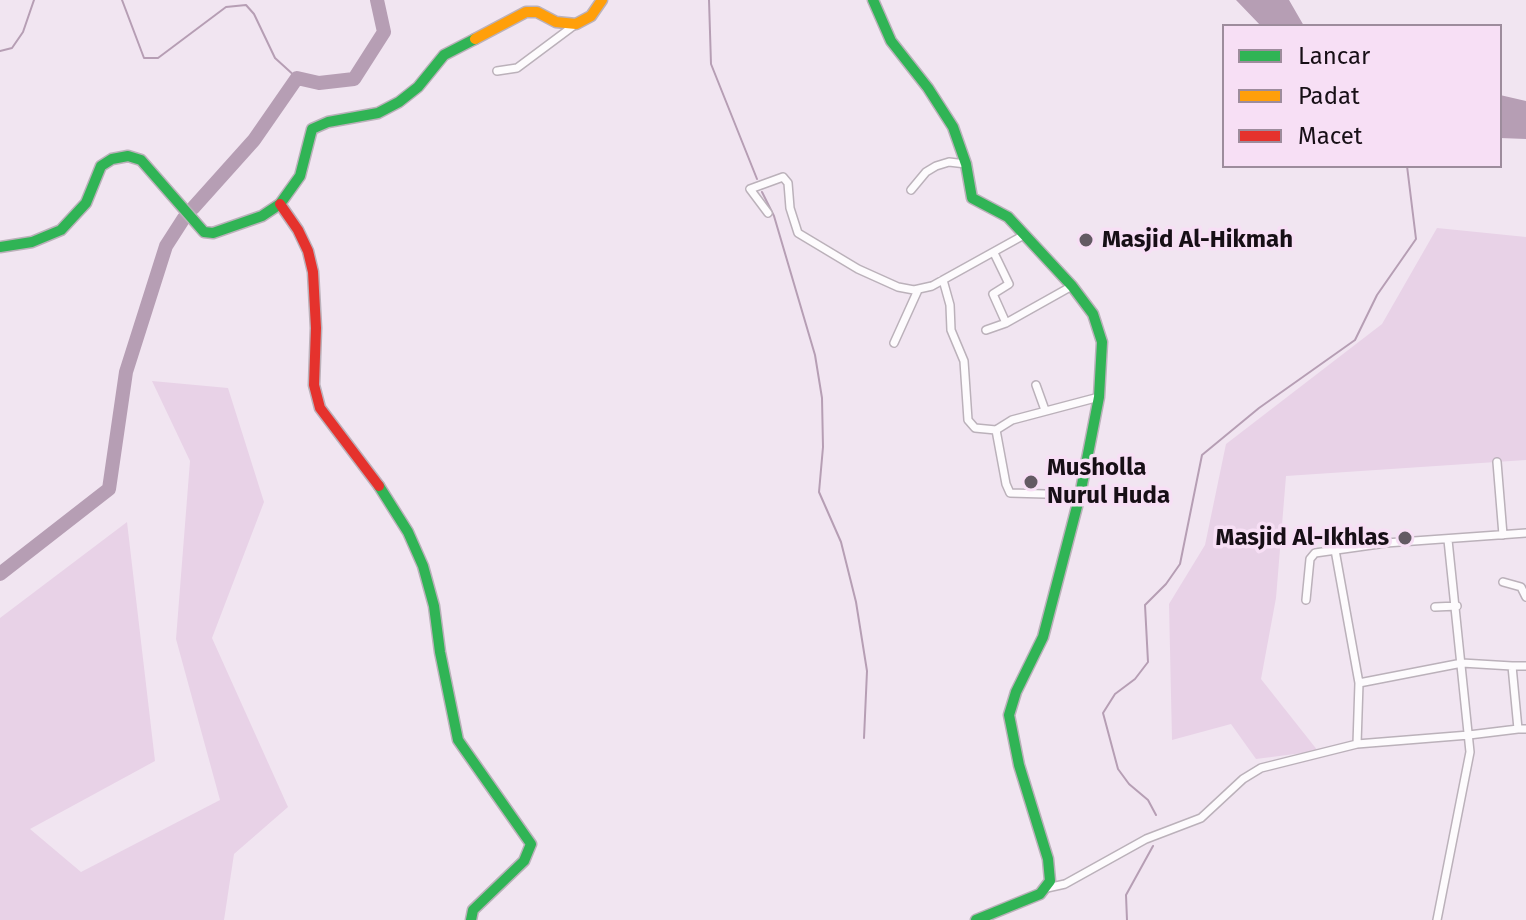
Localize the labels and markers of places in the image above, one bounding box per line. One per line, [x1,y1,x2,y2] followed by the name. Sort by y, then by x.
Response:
[1102,226,1293,254] place label: Masjid Al-Hikmah
[1077,231,1095,249] marker: Masjid Al-Hikmah
[1047,454,1170,510] place label: Musholla Nurul Huda
[1022,473,1040,491] marker: Musholla Nurul Huda
[1216,524,1389,552] place label: Masjid Al-Ikhlas
[1396,529,1414,547] marker: Masjid Al-Ikhlas

